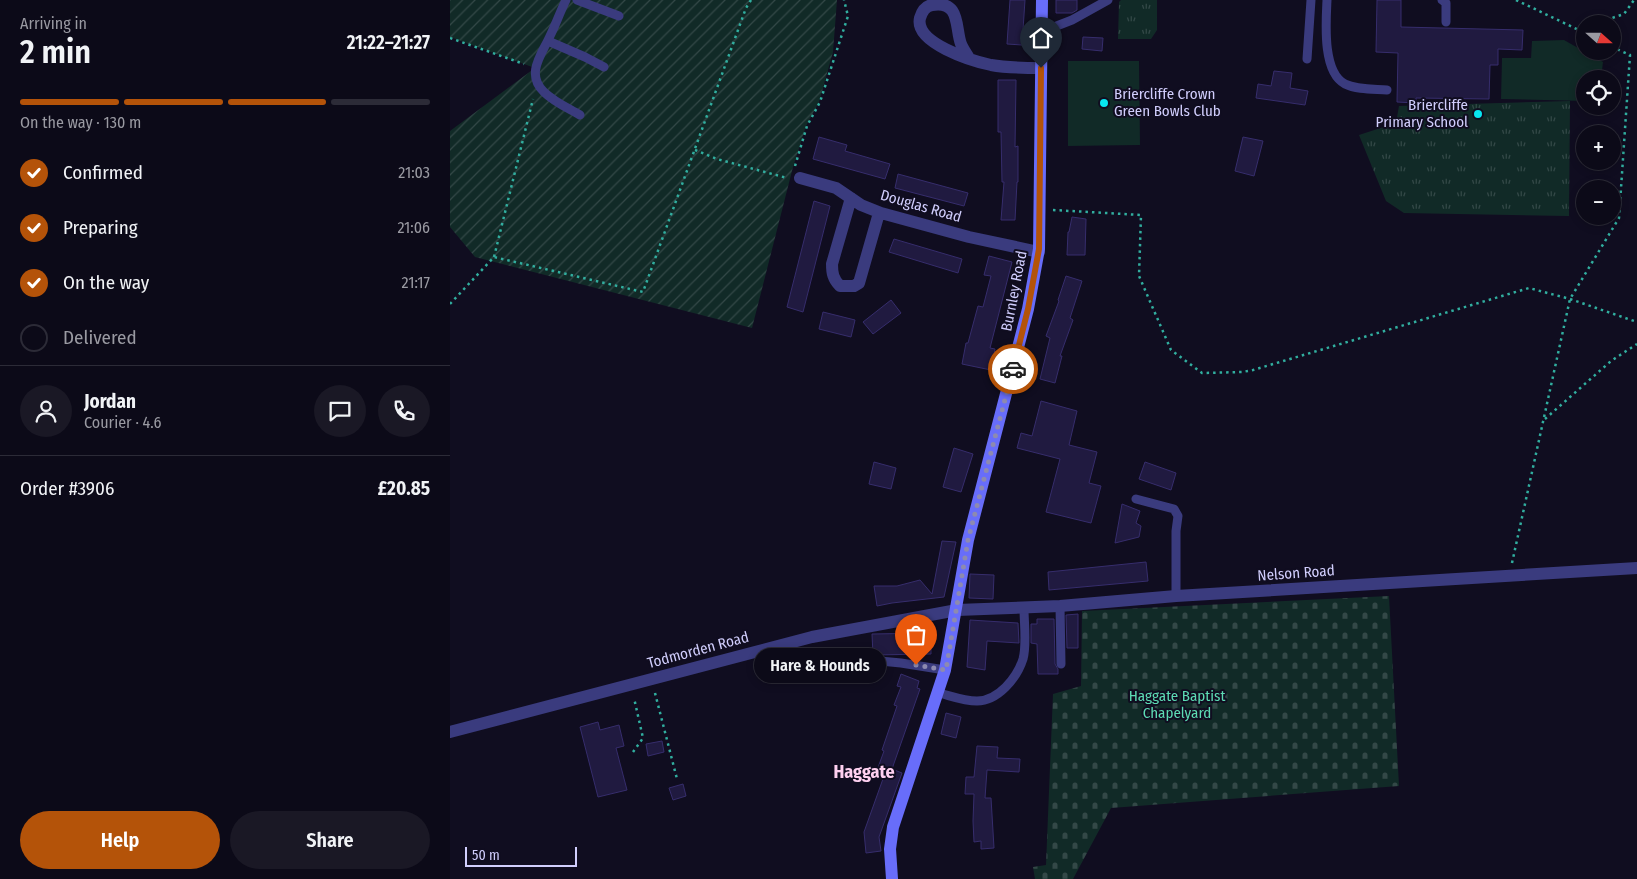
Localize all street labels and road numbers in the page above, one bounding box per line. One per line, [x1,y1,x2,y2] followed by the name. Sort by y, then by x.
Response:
[878,186,964,226] street label: Douglas Road
[997,249,1031,333] street label: Burnley Road
[1257,561,1335,585] street label: Nelson Road
[645,628,751,672] street label: Todmorden Road

